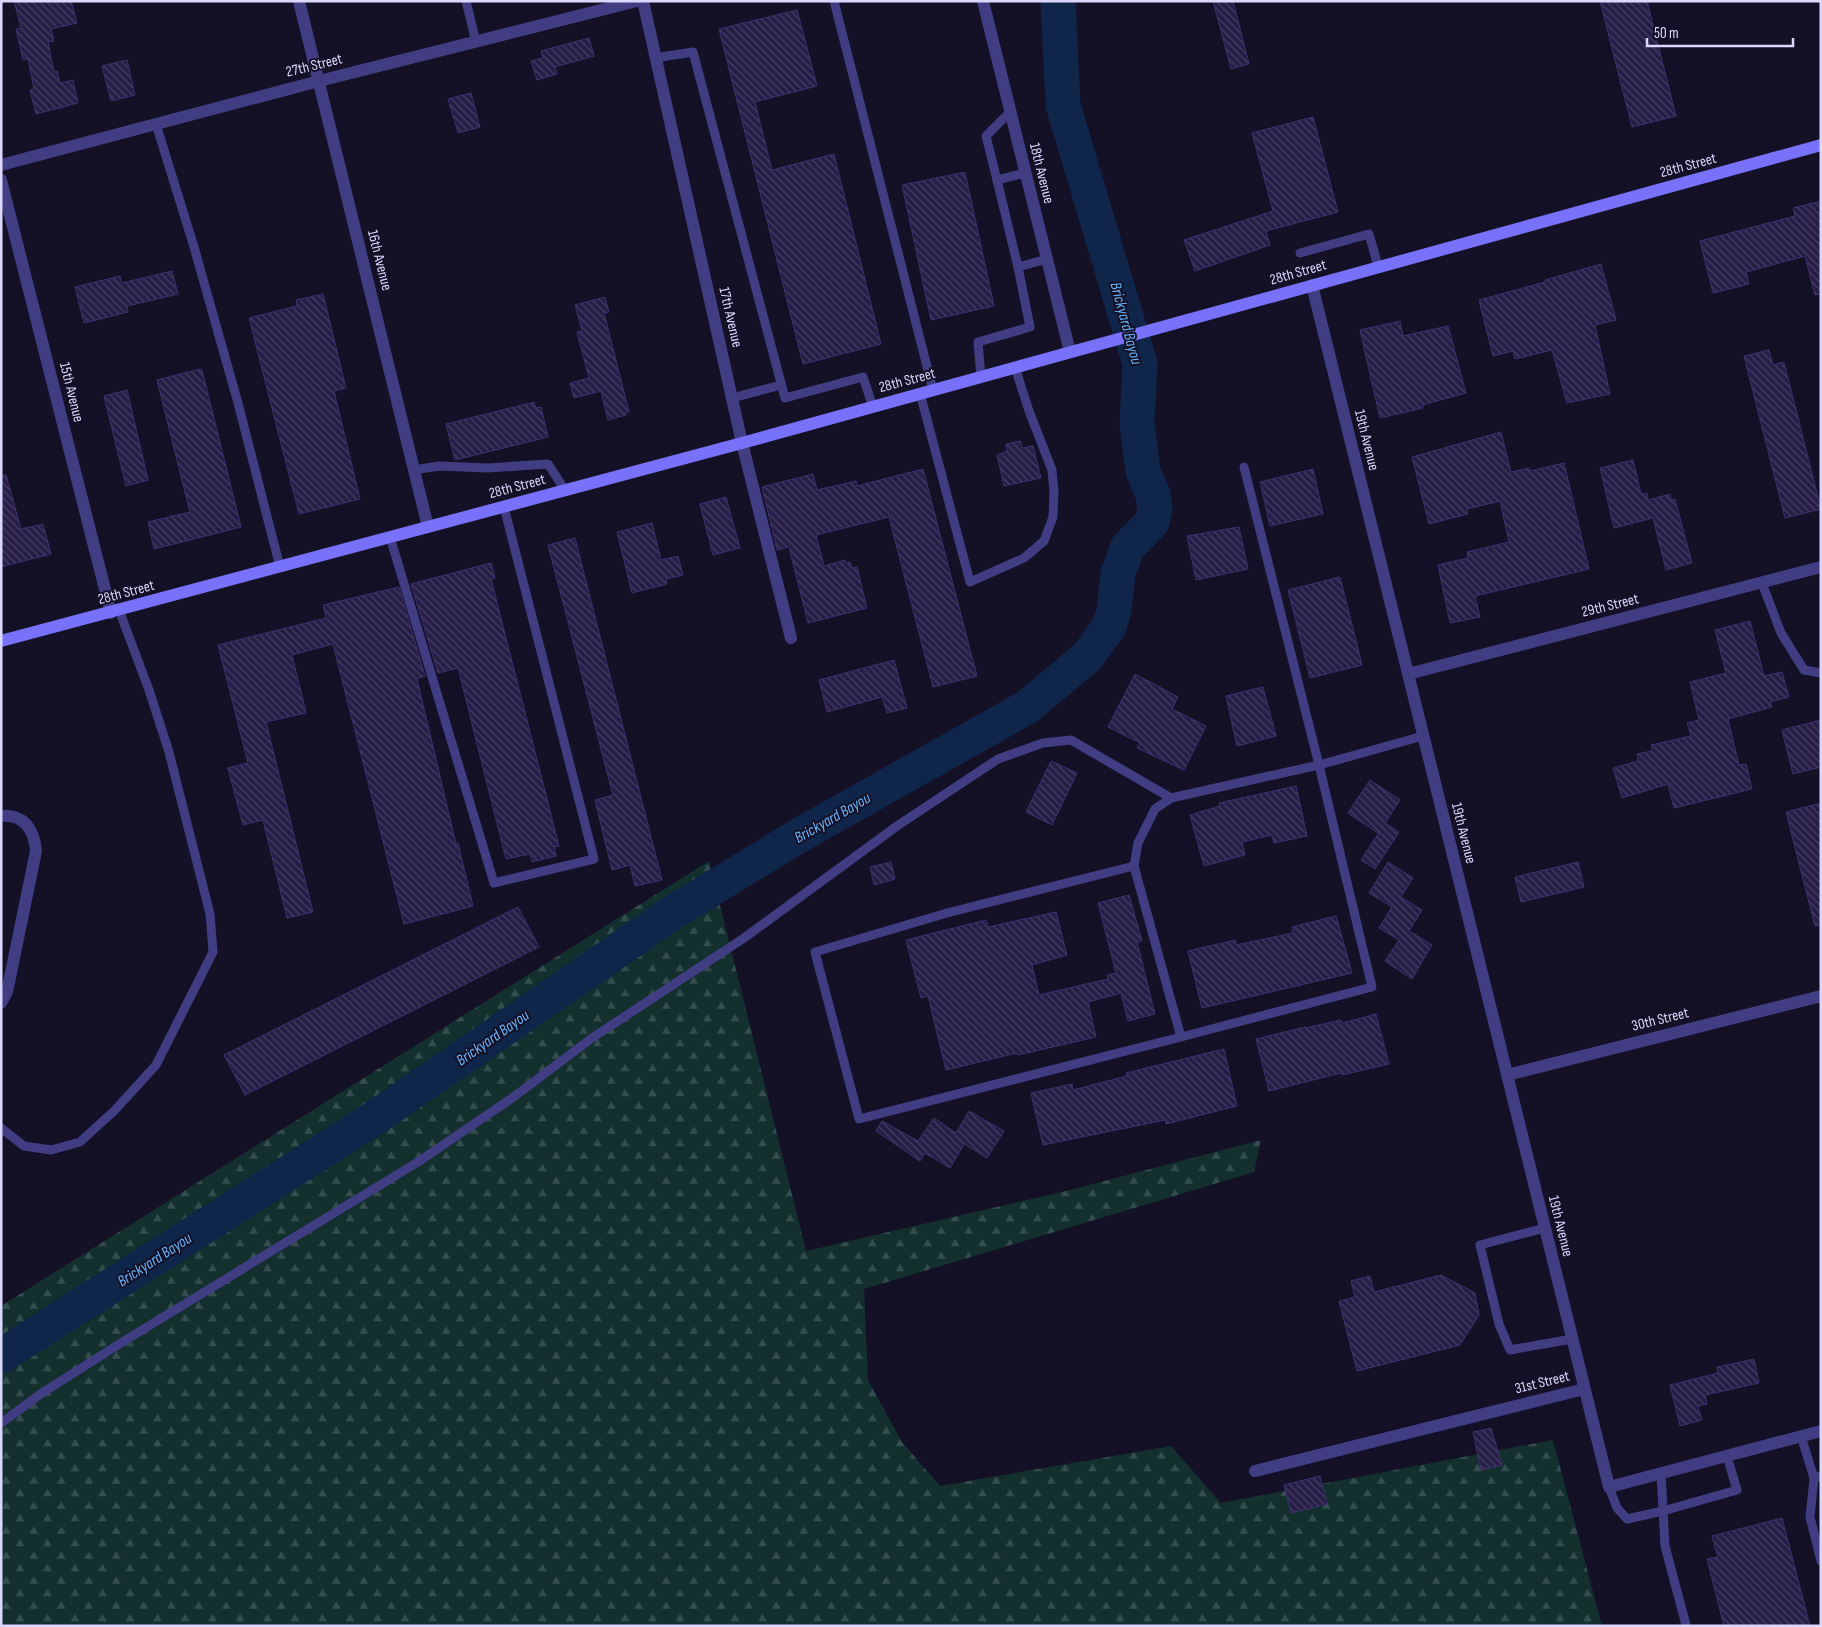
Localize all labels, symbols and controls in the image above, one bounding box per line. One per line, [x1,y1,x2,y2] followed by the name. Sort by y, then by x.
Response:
[1647,15,1793,47] scale bar
[1654,24,1679,43] text: 50 m
[284,49,345,82] street label: 27th Street
[1025,141,1058,205] street label: 18th Avenue
[1658,149,1719,182] street label: 28th Street
[363,228,396,292] street label: 16th Avenue
[1268,255,1329,290] street label: 28th Street
[1105,280,1146,367] water label: Brickyard Bayou
[714,285,747,349] street label: 17th Avenue
[55,360,88,424] street label: 15th Avenue
[877,364,938,397] street label: 28th Street
[1350,408,1383,473] street label: 19th Avenue
[487,470,548,503] street label: 28th Street
[96,576,157,609] street label: 28th Street
[1580,589,1641,622] street label: 29th Street
[791,789,875,848] water label: Brickyard Bayou
[1447,801,1480,866] street label: 19th Avenue
[1630,1003,1691,1036] street label: 30th Street
[453,1006,533,1070] water label: Brickyard Bayou
[1544,1194,1577,1259] street label: 19th Avenue
[114,1229,196,1291] water label: Brickyard Bayou
[1513,1366,1572,1398] street label: 31st Street

